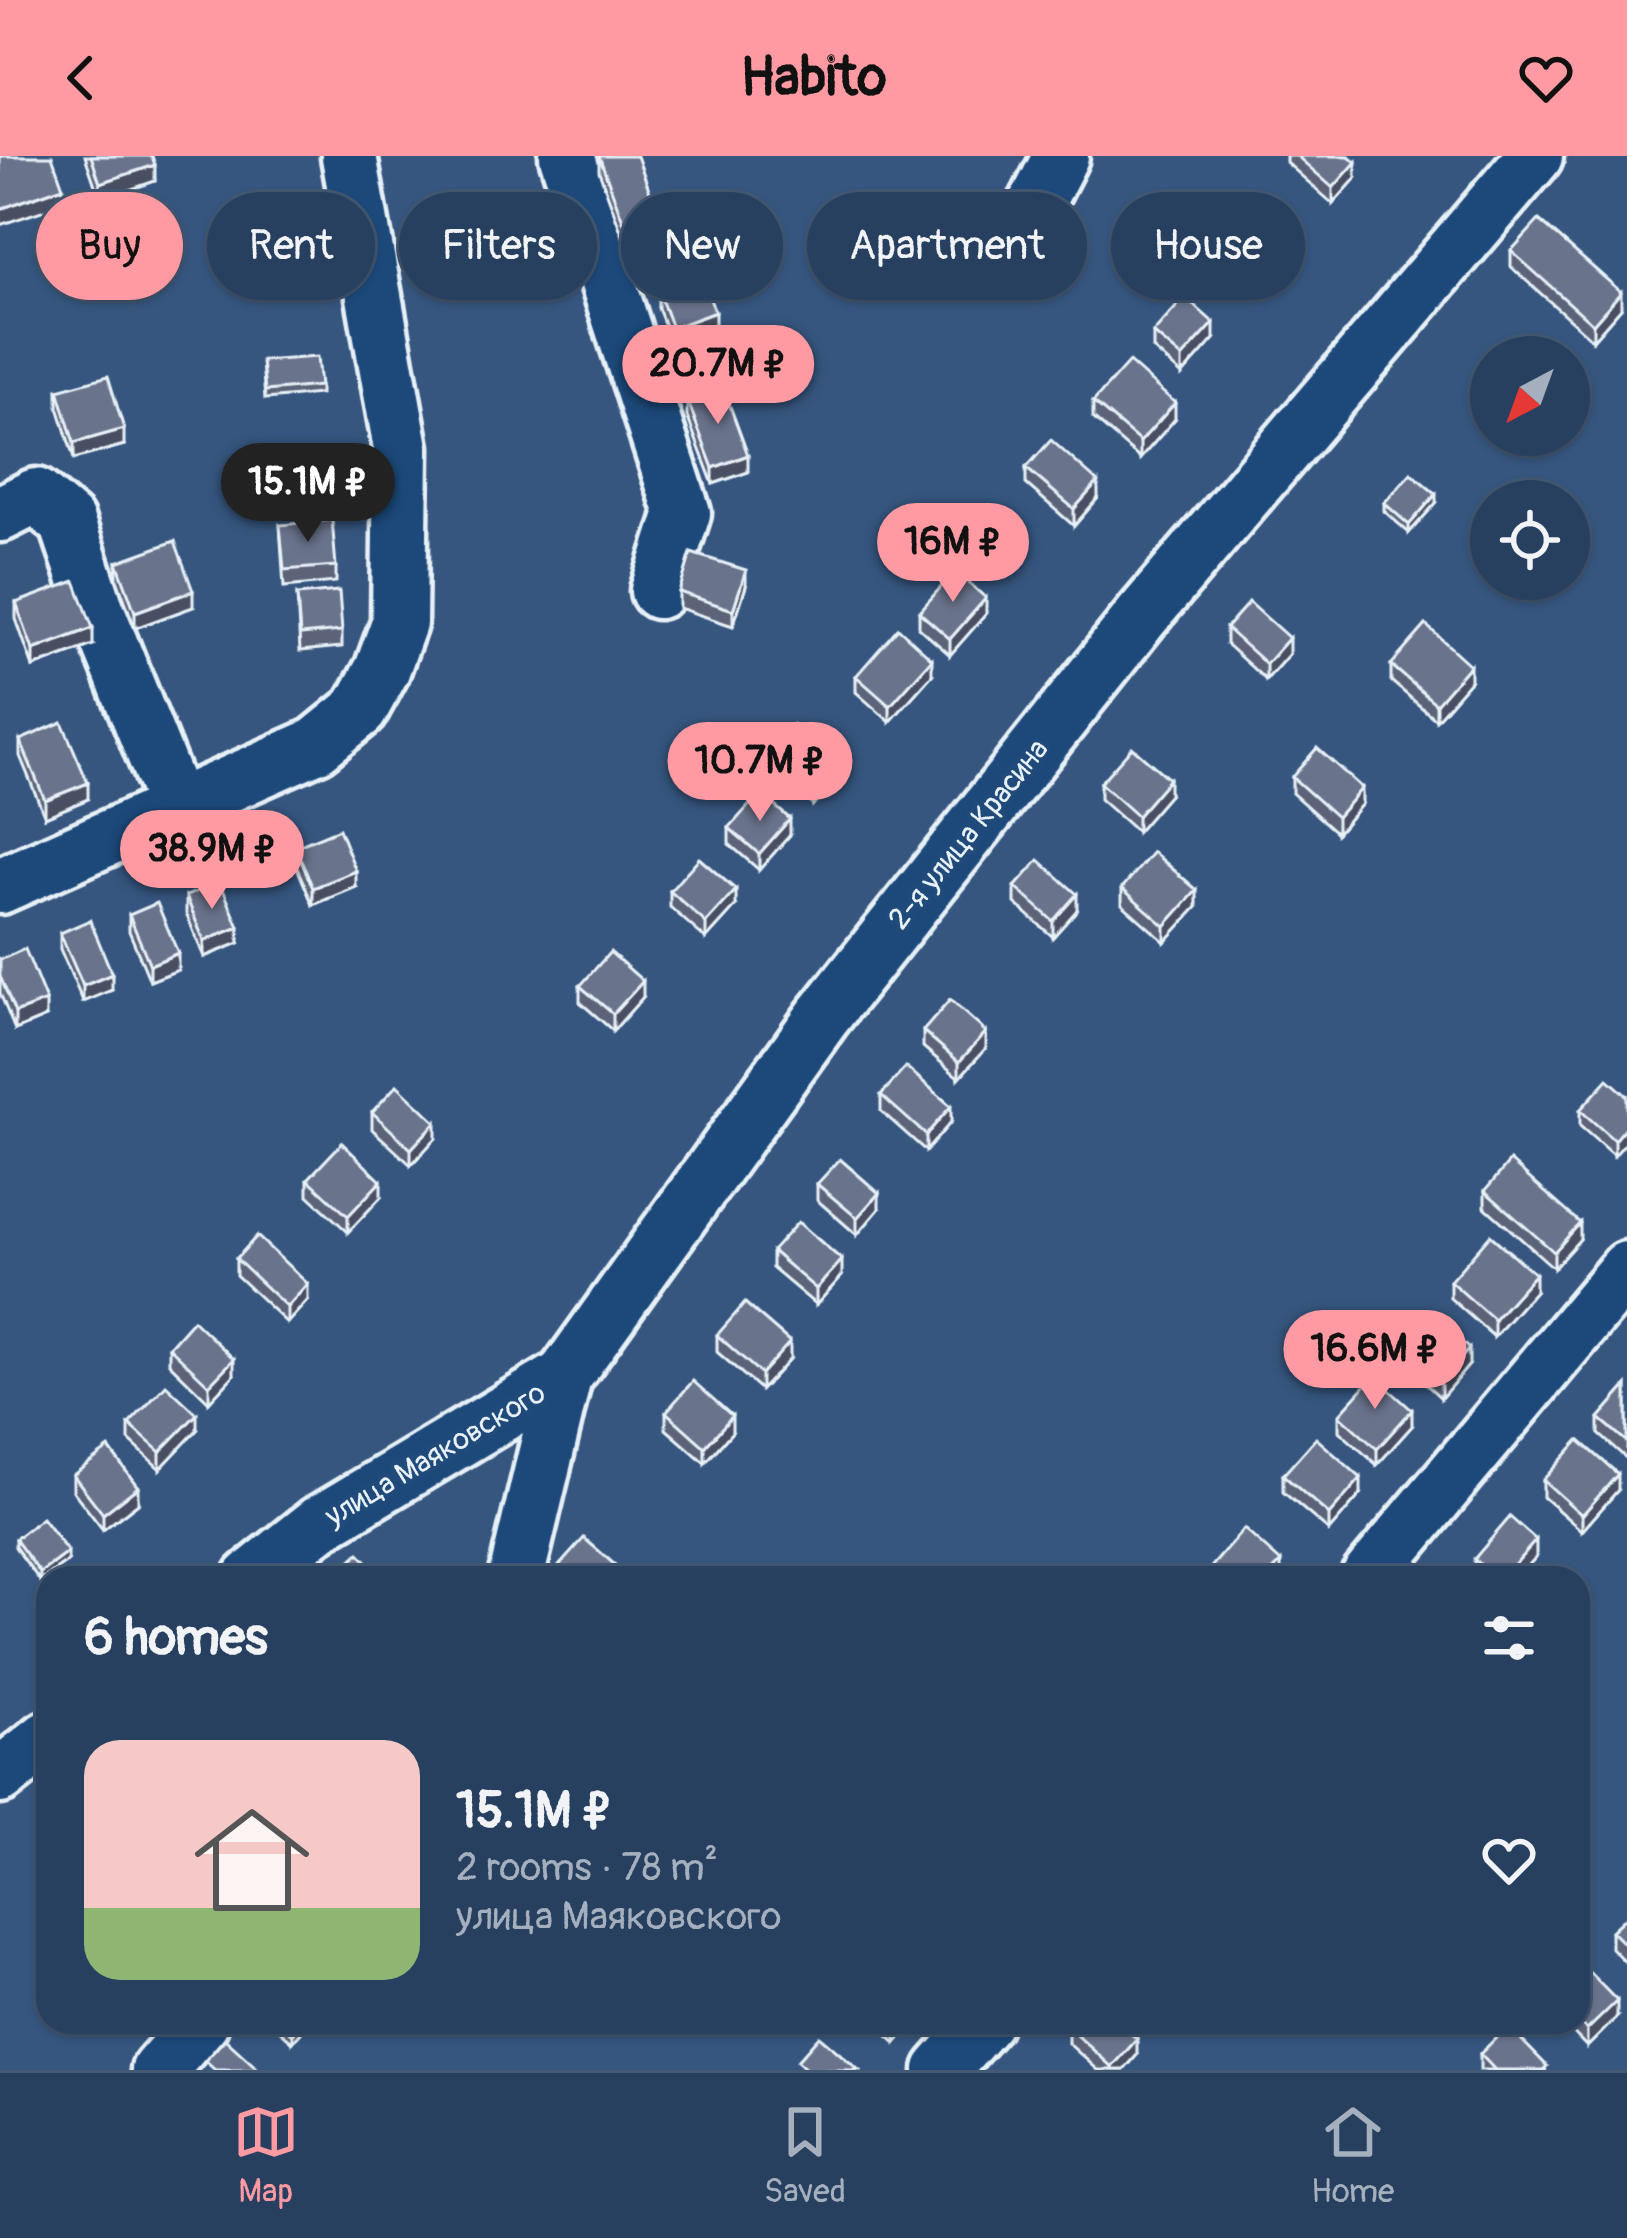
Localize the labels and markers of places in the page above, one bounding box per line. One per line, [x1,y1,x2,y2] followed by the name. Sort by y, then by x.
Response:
[607,325,829,427] pin: 20.7M ₽
[197,443,419,545] pin: 15.1M ₽
[869,503,1037,605] pin: 16M ₽
[649,722,871,824] pin: 10.7M ₽
[101,810,323,912] pin: 38.9M ₽
[1264,1310,1486,1412] pin: 16.6M ₽

